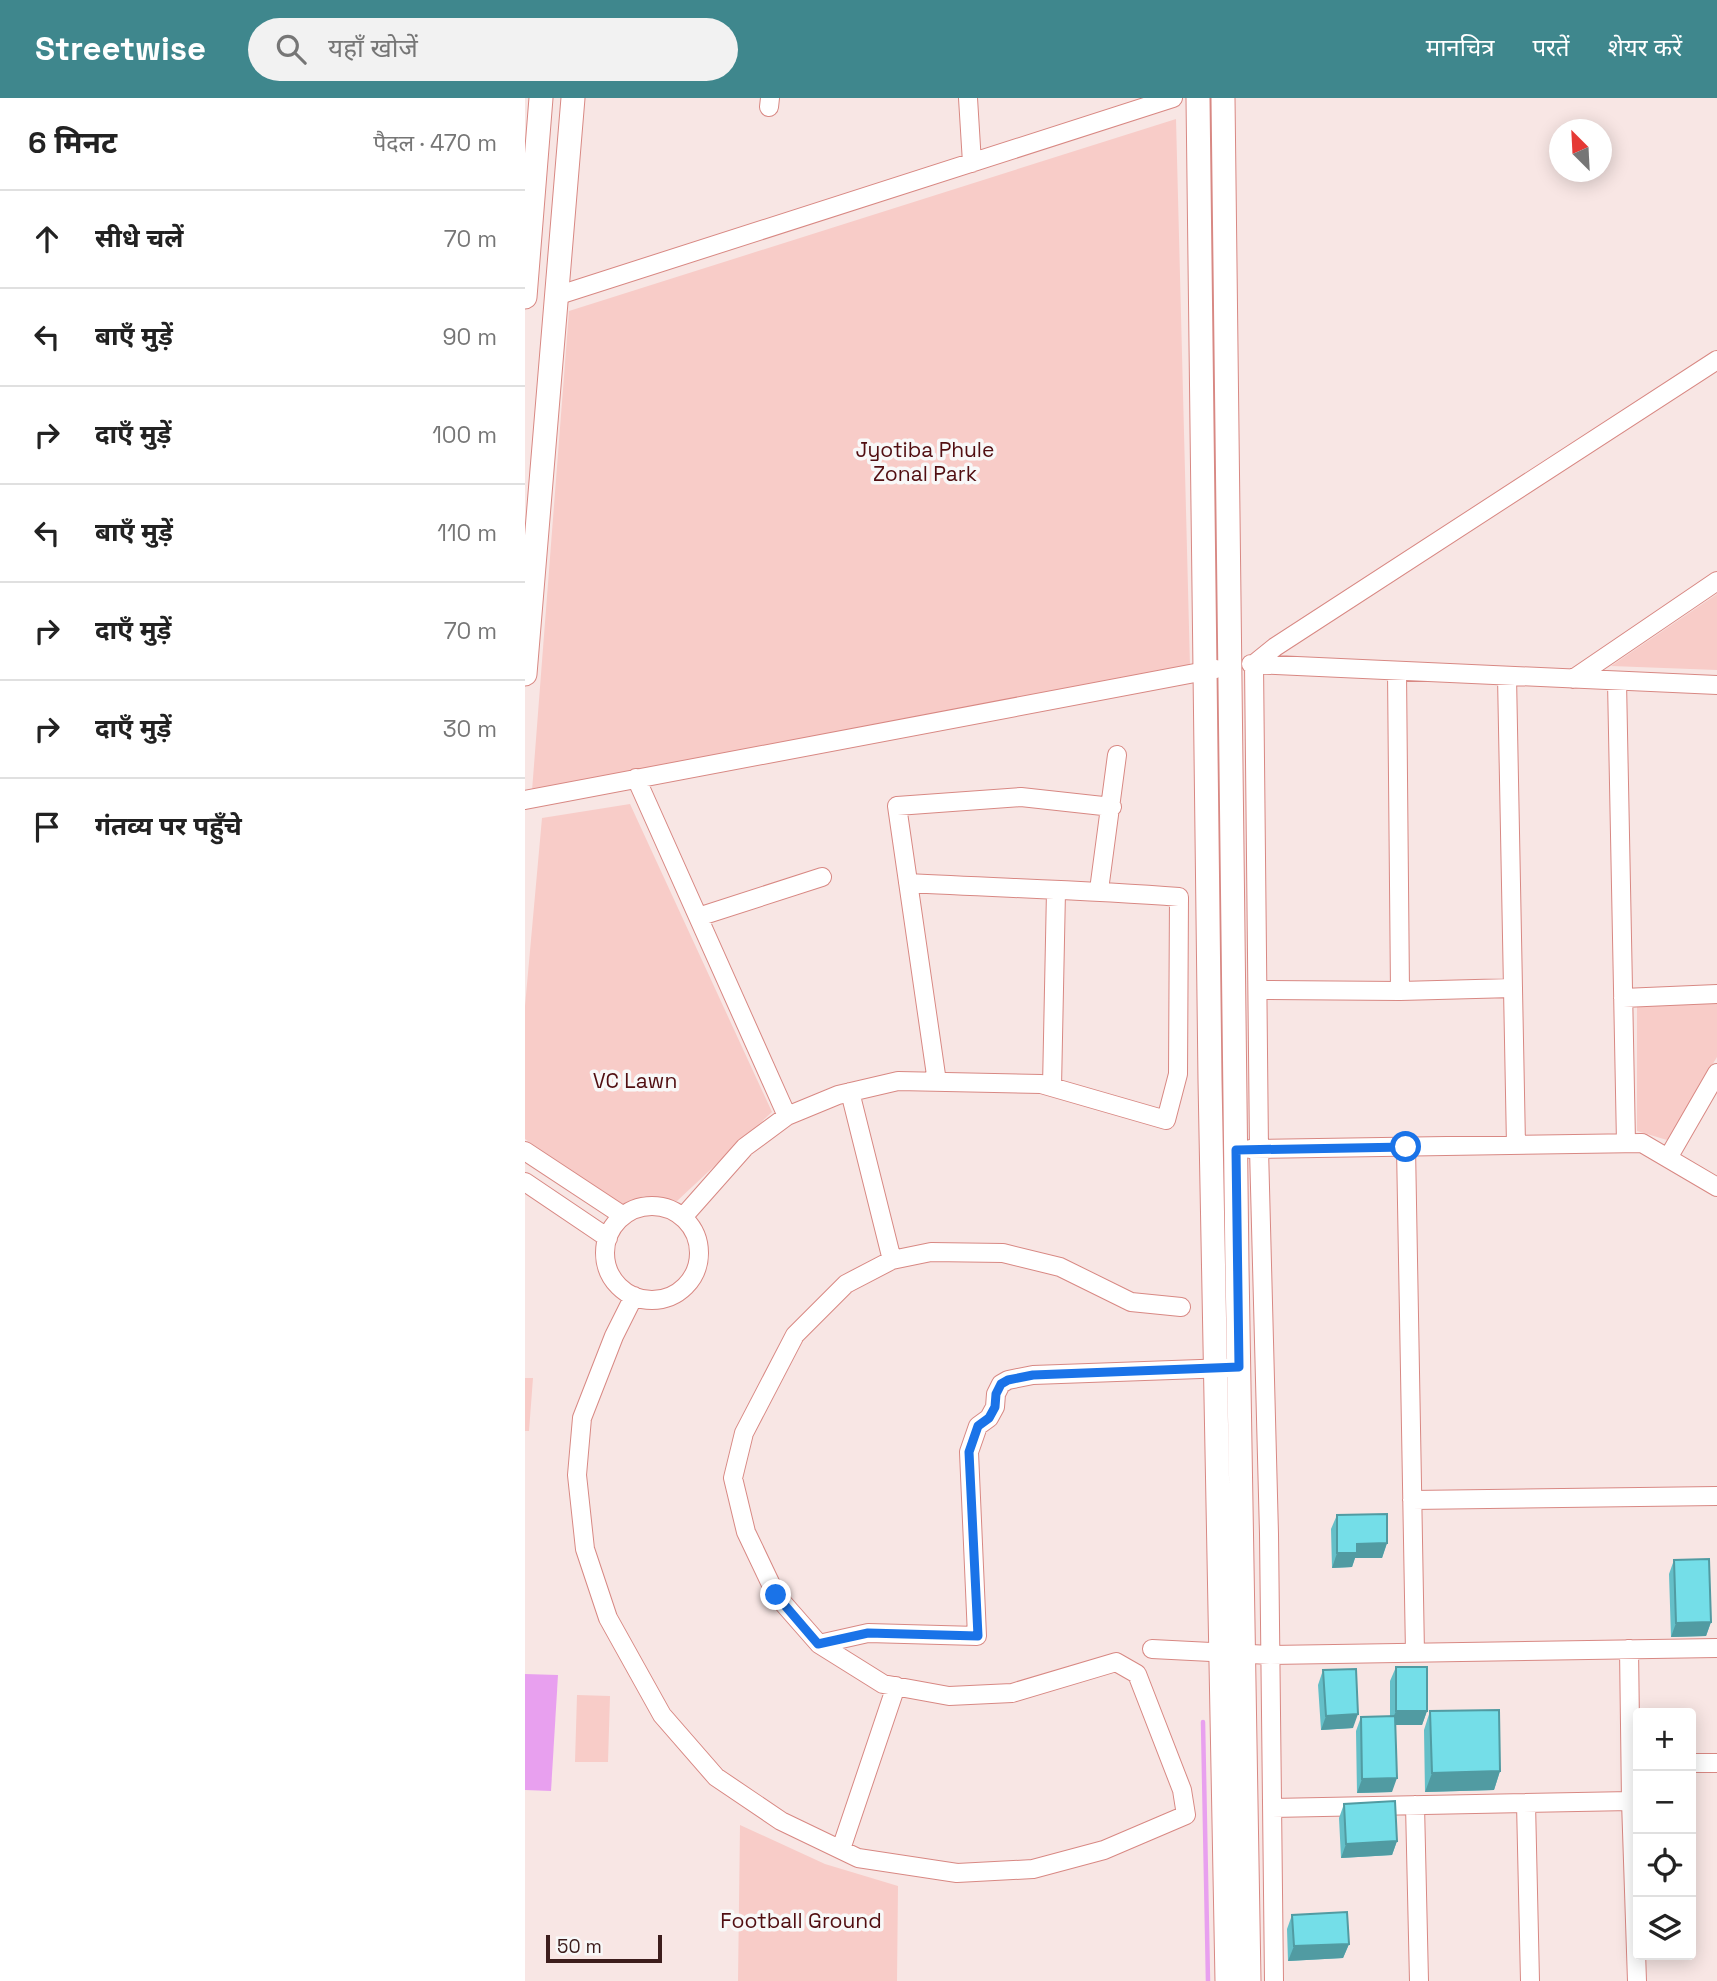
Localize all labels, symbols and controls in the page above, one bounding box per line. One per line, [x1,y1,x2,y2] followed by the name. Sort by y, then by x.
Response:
[248,18,738,81] search box
[35,28,206,70] text: Streetwise
[272,30,310,68] icon: search
[328,31,418,65] text: यहाँ खोजें
[1426,32,1494,63] text: मानचित्र
[1532,32,1570,63] text: परतें
[1608,32,1682,63] text: शेयर करें
[1549,119,1612,182] north arrow
[28,123,117,162] text: 6 मिनट
[373,128,497,158] text: पैदल · 470 m
[28,220,66,258] icon: ahead
[95,221,184,255] text: सीधे चलें
[444,224,497,254] text: 70 m
[28,318,66,356] icon: left
[95,319,173,353] text: बाएँ मुड़ें
[442,322,497,352] text: 90 m
[28,416,66,454] icon: right
[95,417,171,451] text: दाएँ मुड़ें
[432,420,497,450] text: 100 m
[856,436,994,487] park label: Jyotiba Phule Zonal Park
[28,514,66,552] icon: left
[95,515,173,549] text: बाएँ मुड़ें
[437,518,497,548] text: 110 m
[28,612,66,650] icon: right
[95,613,171,647] text: दाएँ मुड़ें
[444,616,497,646] text: 70 m
[28,710,66,748] icon: right
[95,711,171,745] text: दाएँ मुड़ें
[443,714,497,744] text: 30 m
[28,808,66,846] icon: arrive
[95,809,242,843] text: गंतव्य पर पहुँचे
[593,1067,677,1094] park label: VC Lawn
[1390,1131,1421,1162] route start
[760,1579,791,1610] route end
[1633,1708,1696,1960] map controls
[1633,1708,1696,1771] button: +
[1633,1771,1696,1834] button: −
[1633,1834,1696,1897] button: locate
[1633,1897,1696,1960] button: layers
[720,1907,882,1934] park label: Football Ground
[546,1932,661,1964] scale bar
[557,1934,602,1959] text: 50 m

